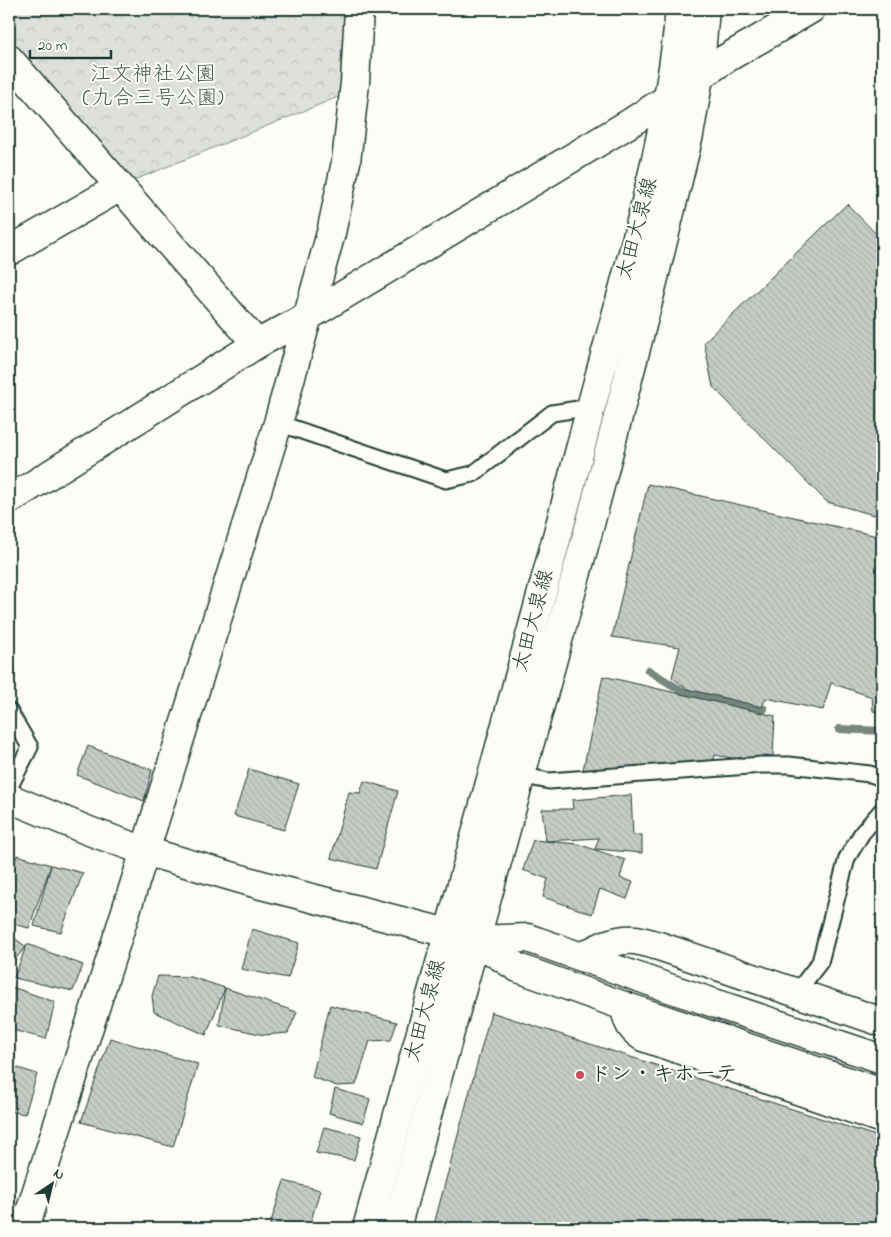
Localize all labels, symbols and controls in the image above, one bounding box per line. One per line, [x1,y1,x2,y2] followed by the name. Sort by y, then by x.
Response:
[30,28,111,60] scale bar
[38,35,68,57] text: 20 m
[83,60,224,114] park label: 江文神社公園 (九合三号公園)
[610,174,666,284] street label: 太田大泉線
[506,566,562,676] street label: 太田大泉線
[398,956,454,1066] street label: 太田大泉線
[590,1060,737,1090] place label: ドン・キホーテ
[574,1069,586,1081] marker: ドン・キホーテ
[28,1160,78,1210] north arrow
[49,1163,68,1186] text: N

